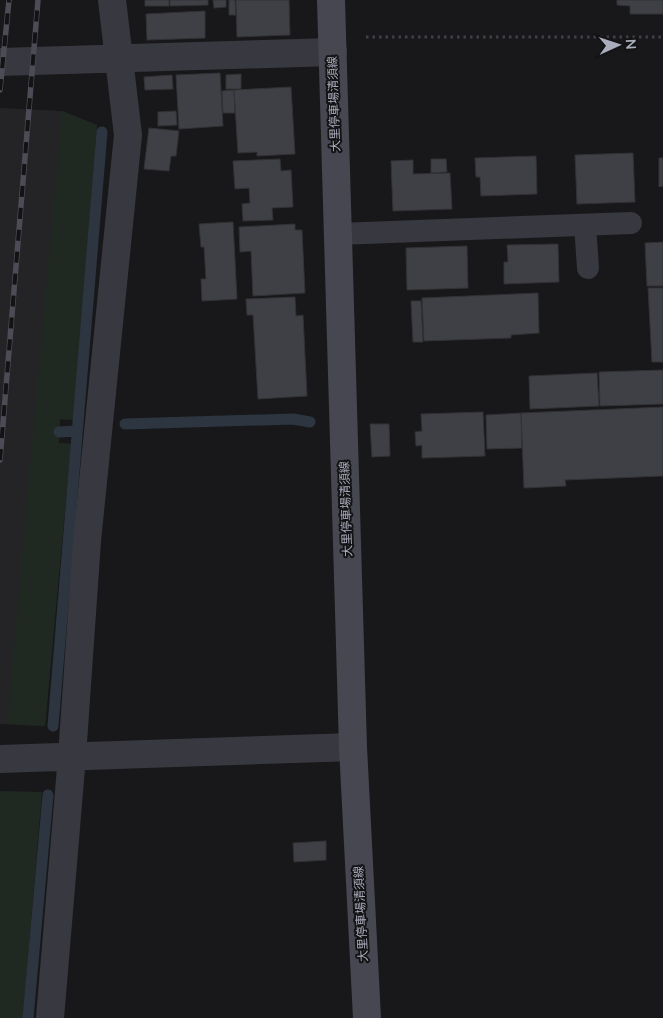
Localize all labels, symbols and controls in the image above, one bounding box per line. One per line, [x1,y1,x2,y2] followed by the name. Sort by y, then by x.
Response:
[593,20,643,70] north arrow
[621,39,640,50] text: N
[324,56,344,152] street label: 大里停車場清須線
[336,461,356,557] street label: 大里停車場清須線
[350,866,372,962] street label: 大里停車場清須線

